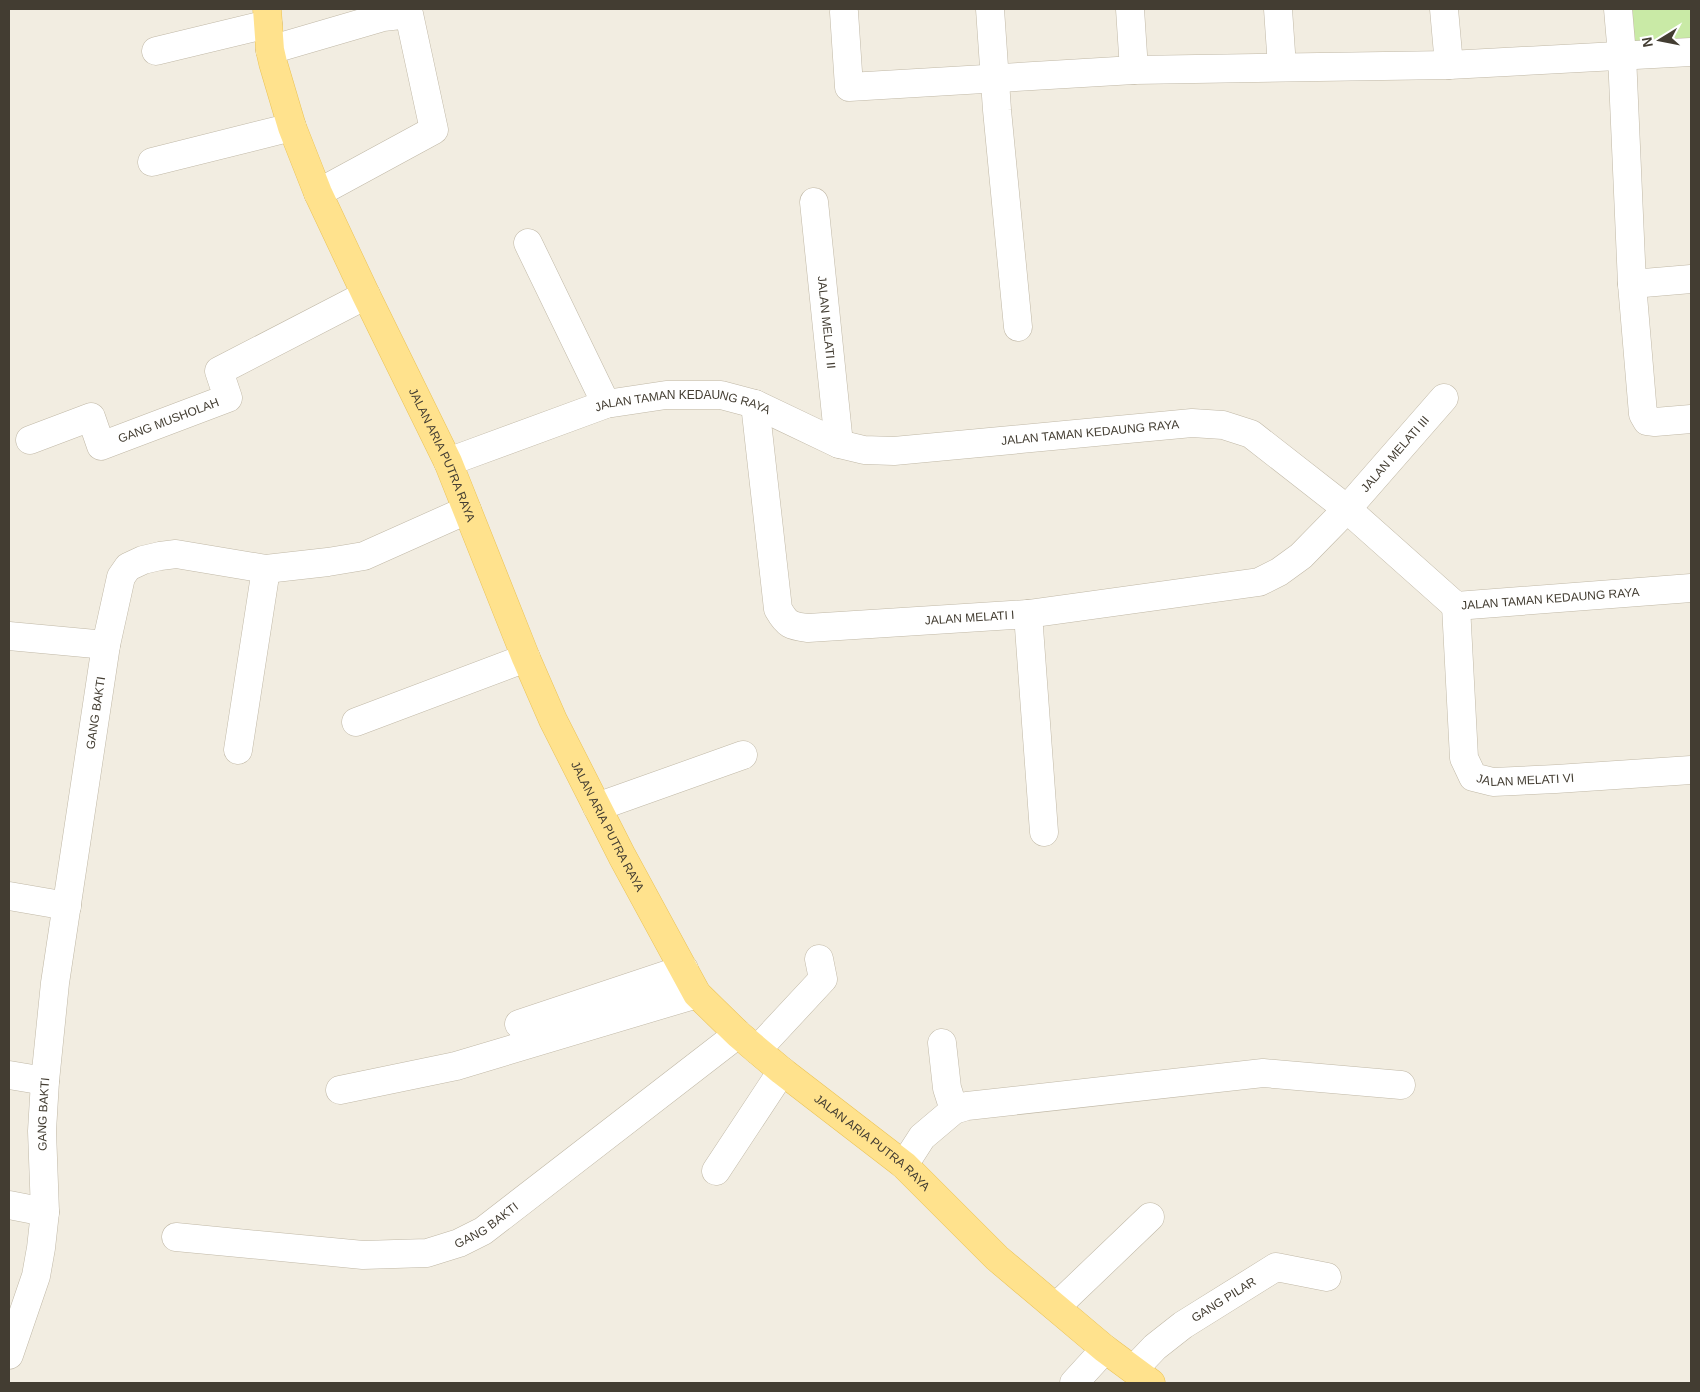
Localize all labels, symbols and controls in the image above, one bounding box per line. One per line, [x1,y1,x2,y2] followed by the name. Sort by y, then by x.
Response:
[1635,15,1685,65] north arrow
[1638,36,1656,49] text: N
[815,275,838,369] street label: JALAN MELATI II
[406,386,478,524] street label: JALAN ARIA PUTRA RAYA
[593,388,773,417] street label: JALAN TAMAN KEDAUNG RAYA
[116,395,221,446] street label: GANG MUSHOLAH
[1358,413,1432,495] street label: JALAN MELATI III
[1001,417,1180,448] street label: JALAN TAMAN KEDAUNG RAYA
[1461,585,1640,613] street label: JALAN TAMAN KEDAUNG RAYA
[924,608,1015,628] street label: JALAN MELATI I
[83,676,108,750] street label: GANG BAKTI
[568,759,647,894] street label: JALAN ARIA PUTRA RAYA
[1475,771,1574,789] street label: JALAN MELATI VI
[35,1077,52,1151] street label: GANG BAKTI
[811,1091,933,1194] street label: JALAN ARIA PUTRA RAYA
[452,1199,521,1251] street label: GANG BAKTI
[1189,1274,1259,1325] street label: GANG PILAR

